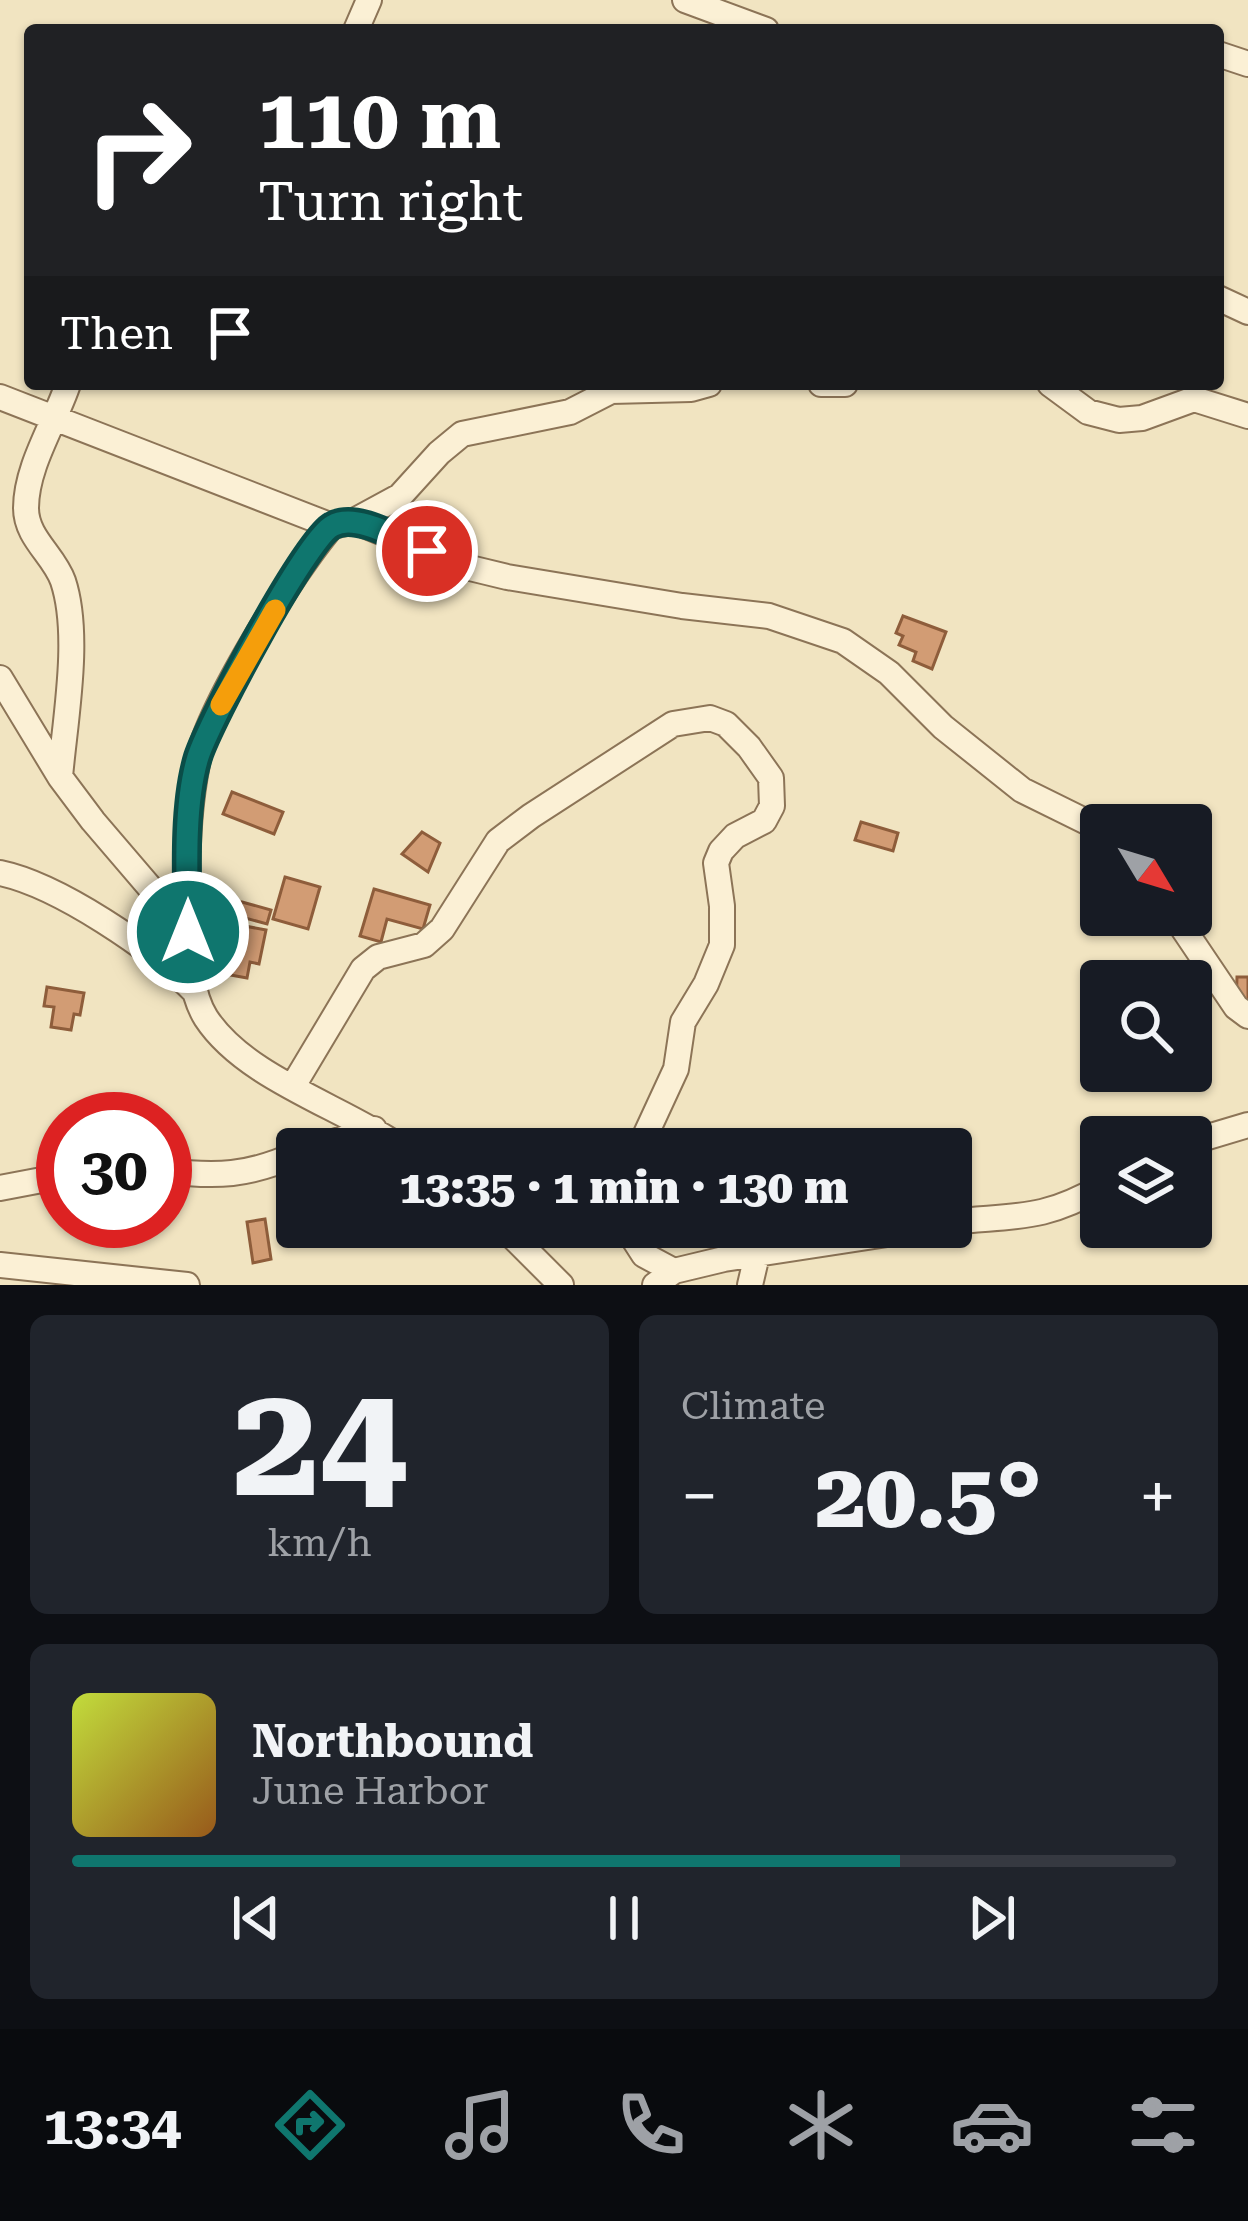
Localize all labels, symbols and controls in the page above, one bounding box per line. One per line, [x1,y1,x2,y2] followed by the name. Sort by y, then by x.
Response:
[258,70,501,168] text: 110 m
[60,72,216,228] icon: right
[258,170,523,233] text: Turn right
[197,300,263,366] icon: arrive
[60,307,173,360] text: Then
[376,500,478,602] pin
[394,518,460,584] icon: arrive
[1080,804,1212,936] north arrow
[1080,804,1212,1248] map controls
[125,869,251,995] position arrow
[1080,960,1212,1092] button: search
[36,1092,192,1248] speed limit sign: 30
[1080,1116,1212,1248] button: layers
[400,1161,848,1214] text: 13:35 · 1 min · 130 m
[232,1350,407,1533] text: 24
[681,1383,825,1429] text: Climate
[815,1444,1042,1549] text: 20.5°
[681,1458,718,1535] text: −
[1139,1458,1176,1535] text: +
[267,1520,372,1566] text: km/h
[252,1715,533,1768] text: Northbound
[252,1768,489,1814] text: June Harbor
[223,1885,289,1951] icon: previous
[591,1885,657,1951] icon: pause
[959,1885,1025,1951] icon: next
[268,2083,352,2167] icon: directions
[438,2083,522,2167] icon: music
[609,2083,693,2167] icon: phone
[779,2083,863,2167] icon: climate
[950,2083,1034,2167] icon: car
[1121,2083,1205,2167] icon: filters
[43,2094,181,2157] text: 13:34

